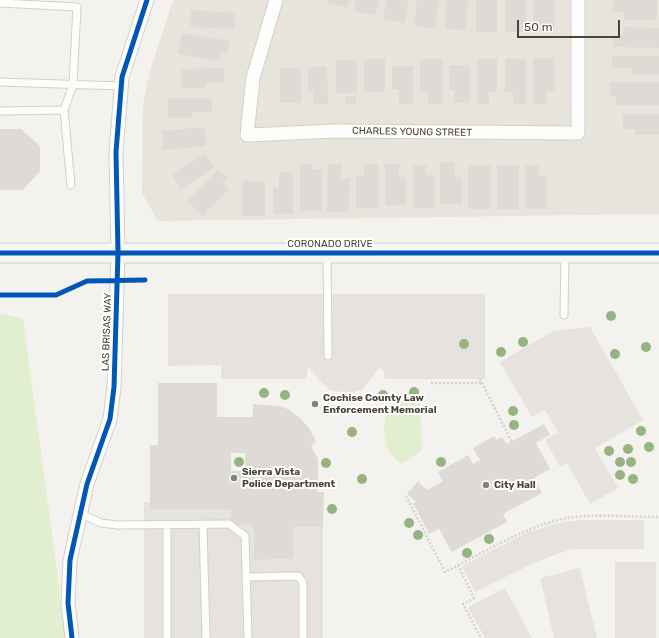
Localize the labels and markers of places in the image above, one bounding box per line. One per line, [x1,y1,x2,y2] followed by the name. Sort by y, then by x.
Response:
[323,392,436,416] place label: Cochise County Law Enforcement Memorial
[310,399,320,409] marker: Cochise County Law Enforcement Memorial
[242,466,335,490] place label: Sierra Vista Police Department
[229,473,239,483] marker: Sierra Vista Police Department
[494,479,536,491] place label: City Hall
[481,480,491,490] marker: City Hall

